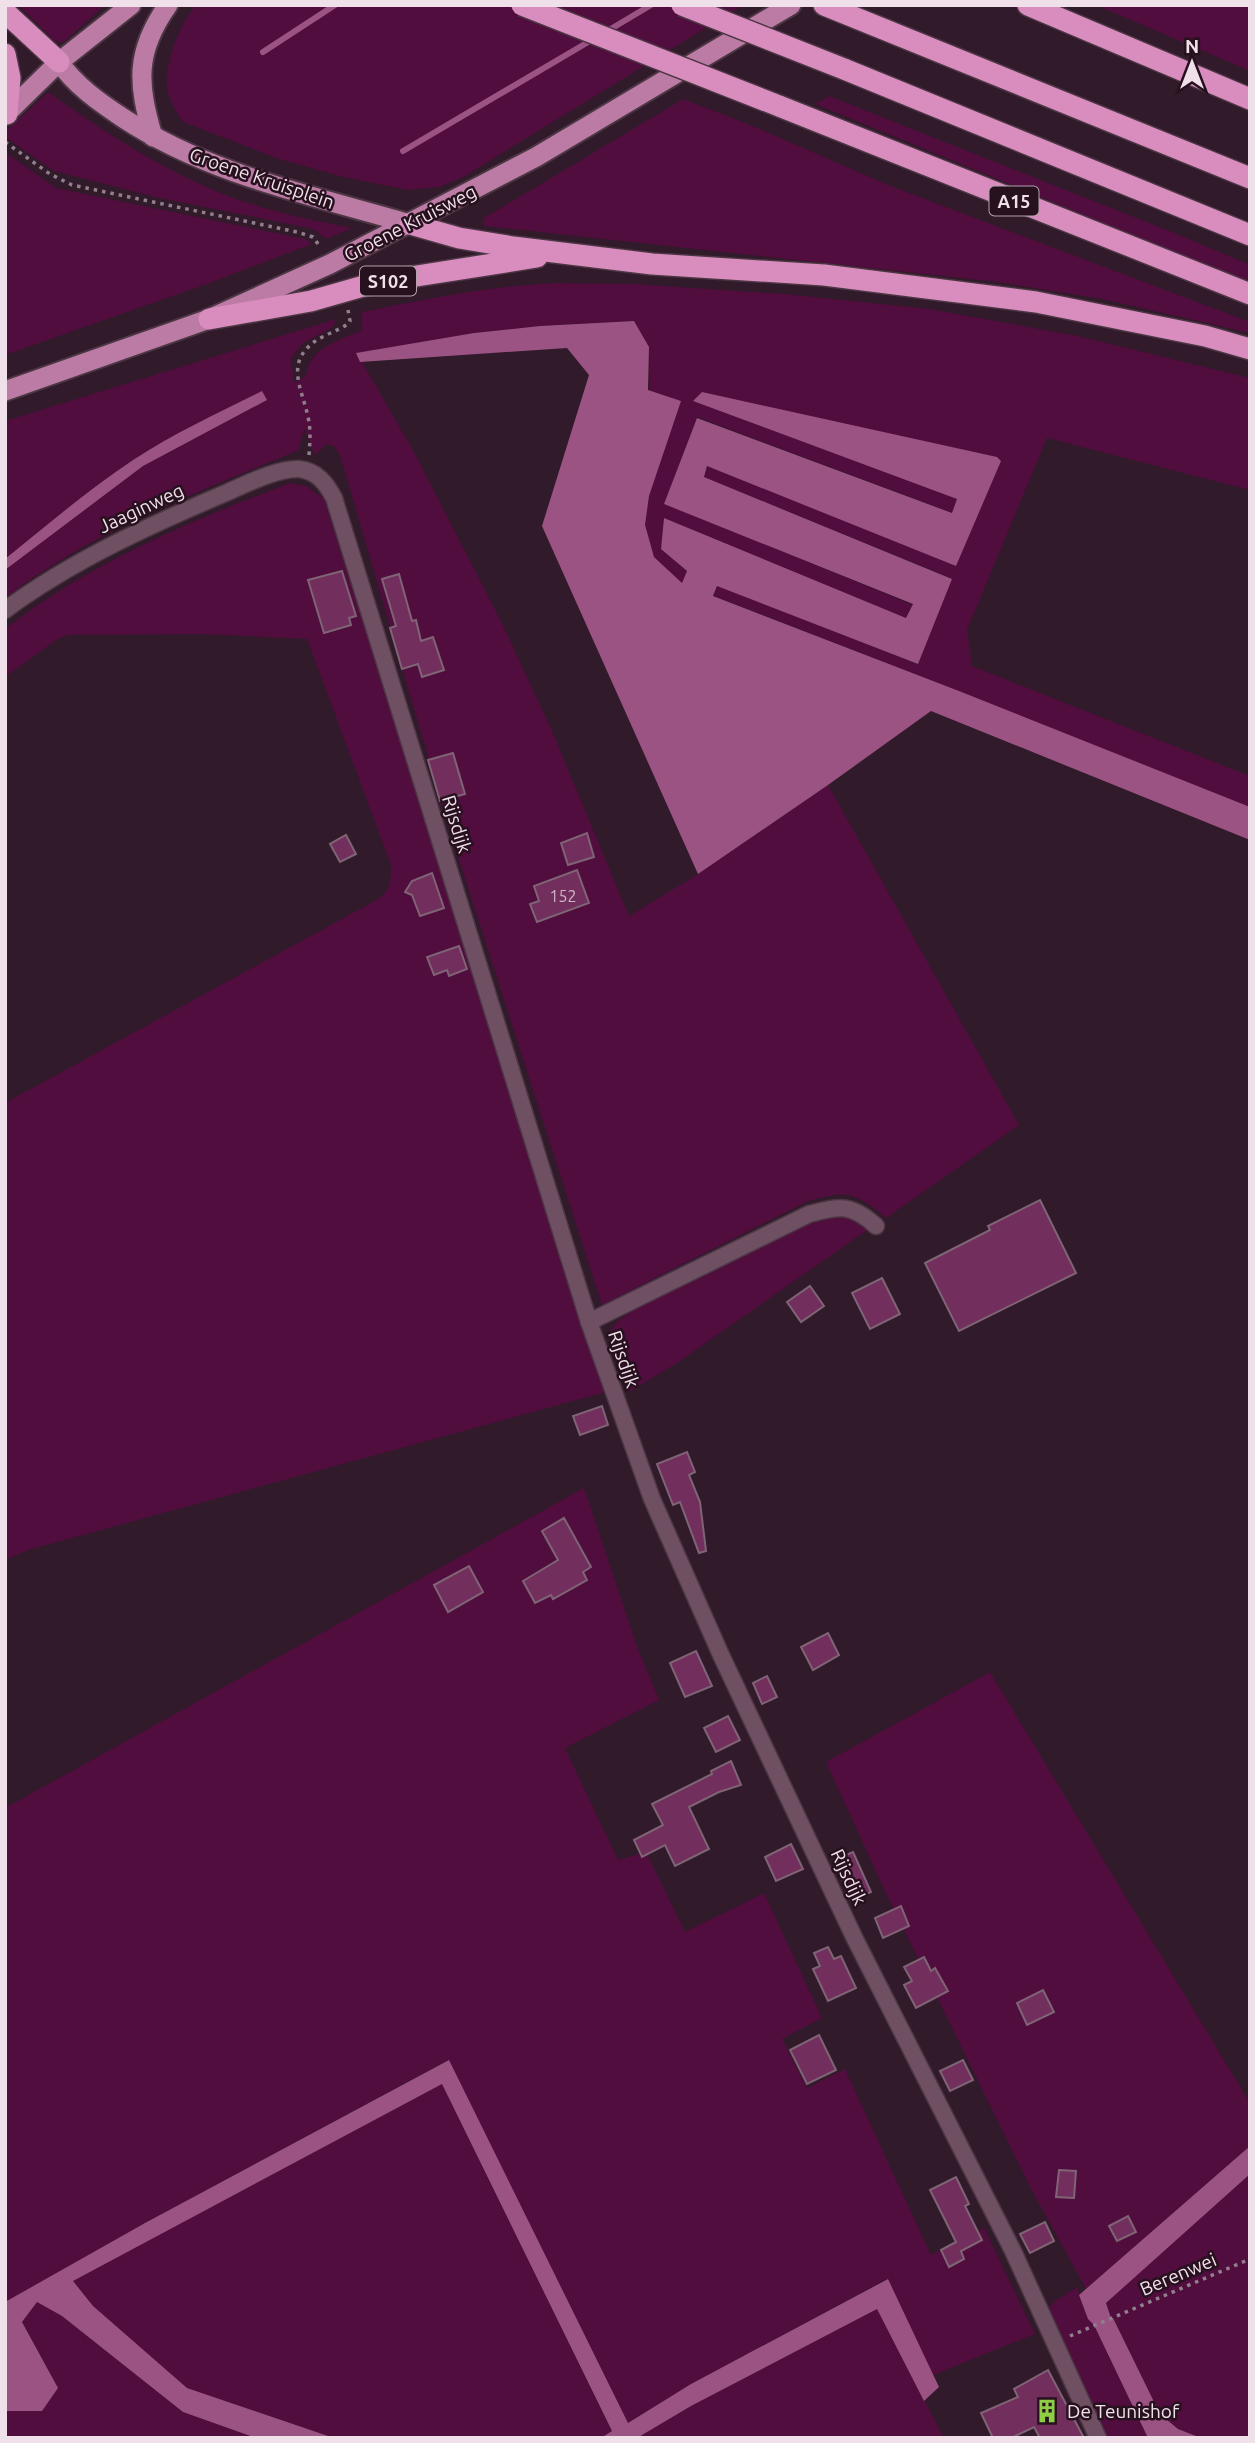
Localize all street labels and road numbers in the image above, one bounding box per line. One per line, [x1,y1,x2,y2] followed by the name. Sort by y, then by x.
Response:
[187,143,337,213] street label: Groene Kruisplein
[340,180,480,266] street label: Groene Kruisweg
[990,186,1038,216] road number: A15
[360,267,416,296] road number: S102
[95,479,187,537] street label: Jaaginweg
[438,792,476,856] street label: Rijsdijk
[604,1327,644,1391] street label: Rijsdijk
[827,1845,872,1909] street label: Rijsdijk
[1136,2248,1220,2300] street label: Berenwei

